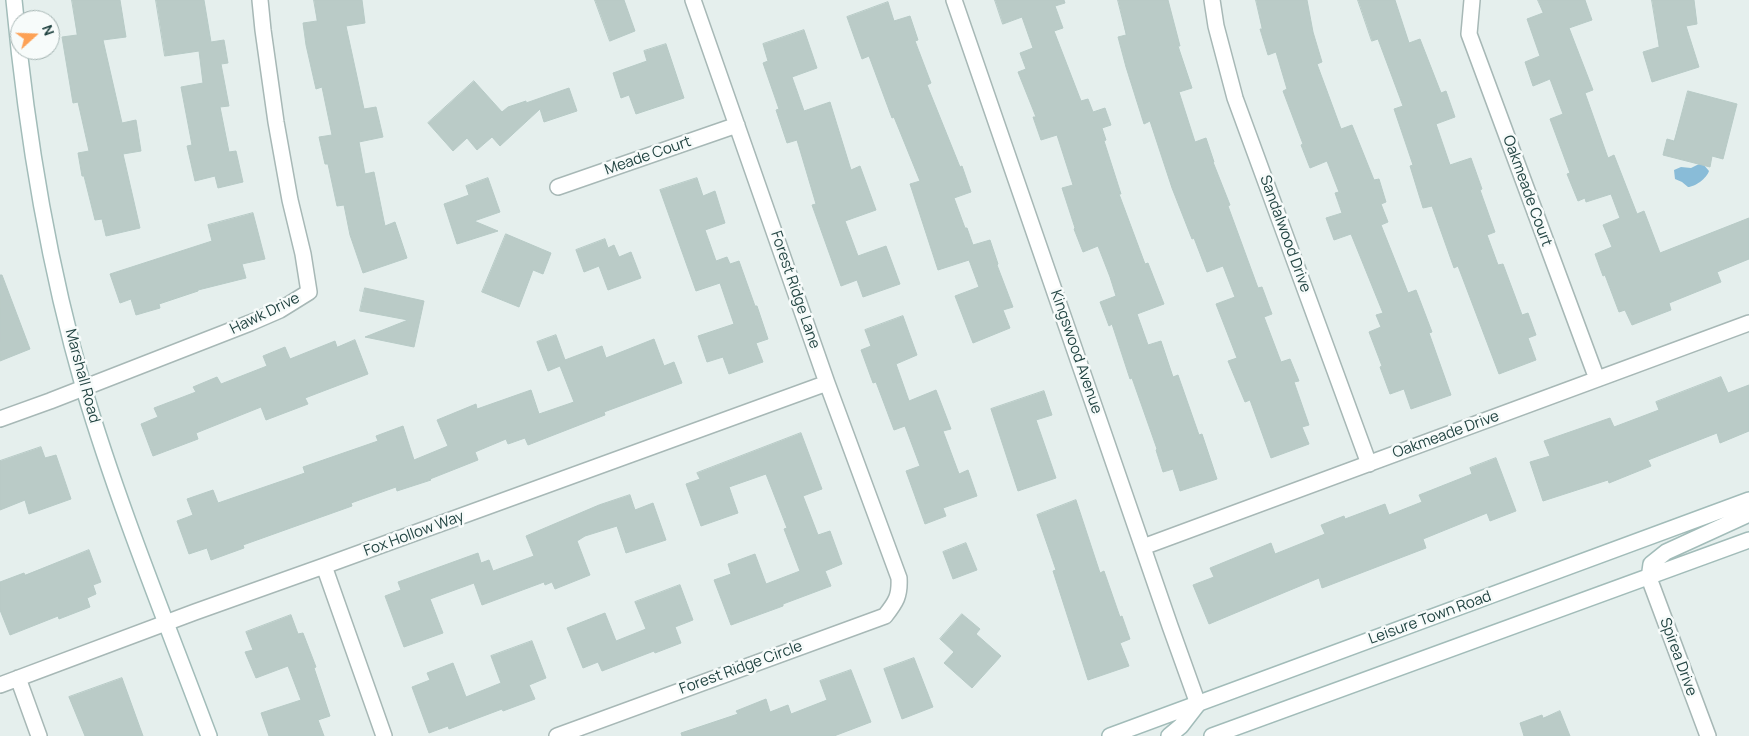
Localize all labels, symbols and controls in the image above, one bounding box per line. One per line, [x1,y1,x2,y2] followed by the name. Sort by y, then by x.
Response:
[10,10,60,60] north arrow
[38,22,59,38] text: N
[602,133,694,179] street label: Meade Court
[1499,133,1555,249] street label: Oakmeade Court
[1255,173,1315,295] street label: Sandalwood Drive
[766,229,824,351] street label: Forest Ridge Lane
[1046,288,1106,416] street label: Kingswood Avenue
[227,289,303,339] street label: Hawk Drive
[61,327,103,425] street label: Marshall Road
[1390,407,1502,463] street label: Oakmeade Drive
[361,508,467,560] street label: Fox Hollow Way
[1366,587,1494,649] street label: Leisure Town Road
[1656,615,1700,699] street label: Spirea Drive
[677,637,805,699] street label: Forest Ridge Circle

